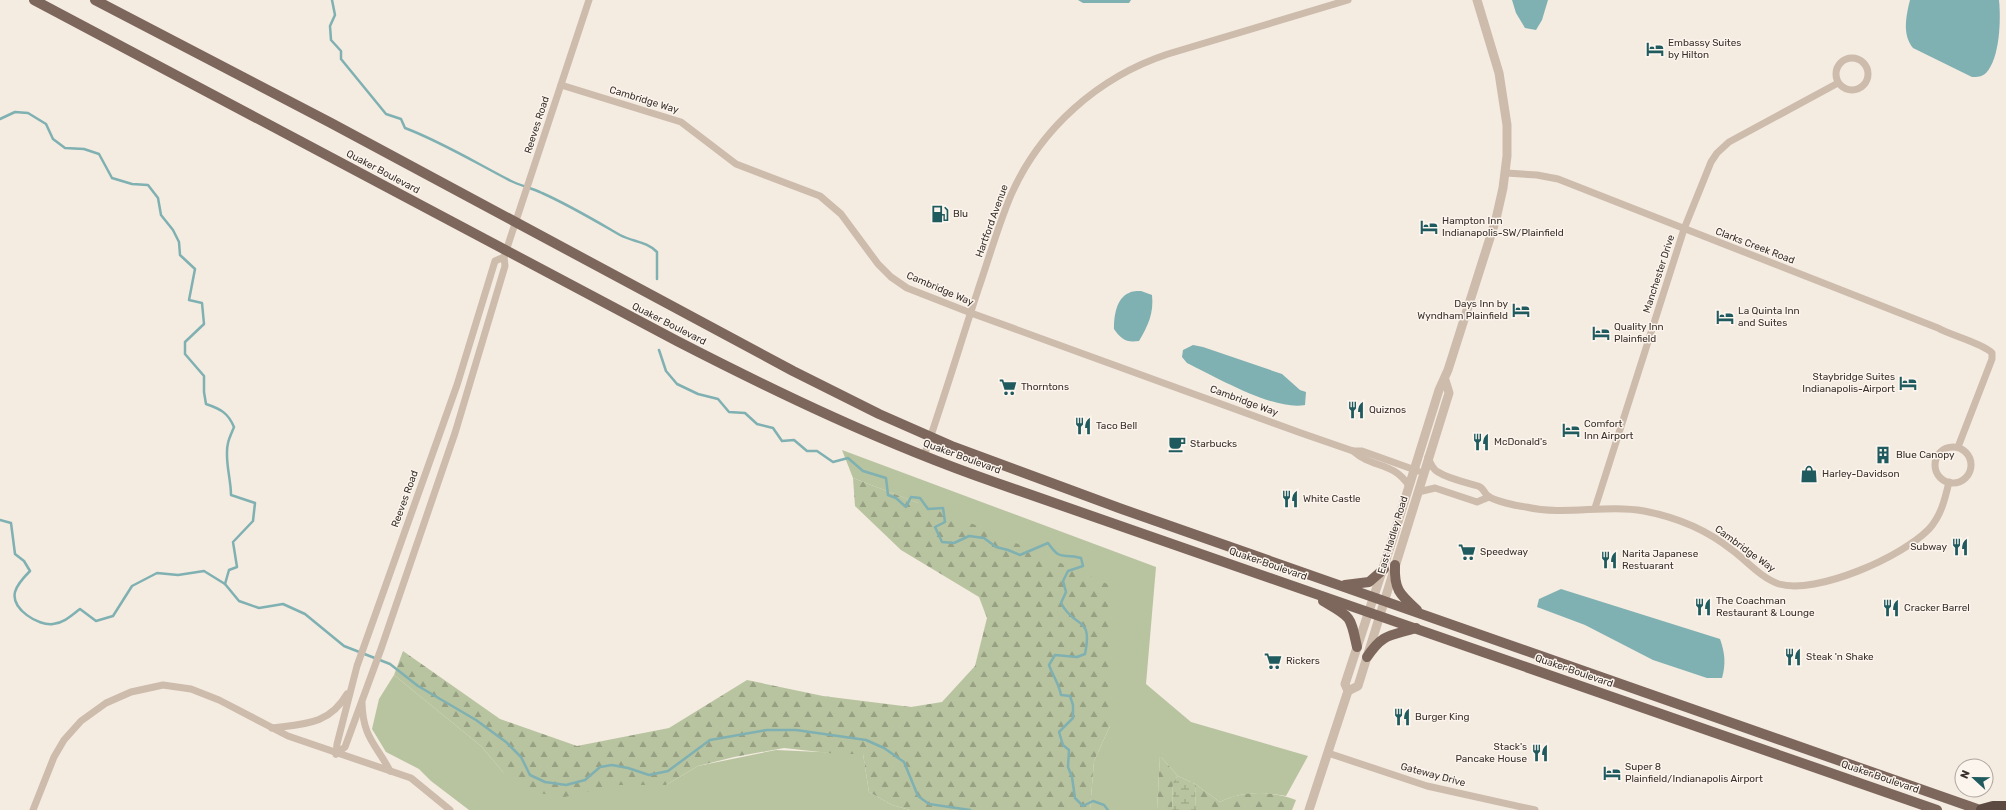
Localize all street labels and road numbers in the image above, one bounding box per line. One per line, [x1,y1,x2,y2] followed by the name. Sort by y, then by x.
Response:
[608,84,681,116] street label: Cambridge Way
[522,95,552,155] street label: Reeves Road
[344,148,422,196] street label: Quaker Boulevard
[973,183,1011,259] street label: Hartford Avenue
[1714,225,1796,267] street label: Clarks Creek Road
[1641,233,1677,315] street label: Manchester Drive
[905,269,976,309] street label: Cambridge Way
[630,300,708,348] street label: Quaker Boulevard
[1208,383,1280,419] street label: Cambridge Way
[922,437,1002,477] street label: Quaker Boulevard
[389,469,421,529] street label: Reeves Road
[1375,495,1411,575] street label: East Hadley Road
[1712,523,1778,575] street label: Cambridge Way
[1227,545,1309,583] street label: Quaker Boulevard
[1533,652,1615,690] street label: Quaker Boulevard
[1839,758,1921,796] street label: Quaker Boulevard
[1399,761,1467,790] street label: Gateway Drive

